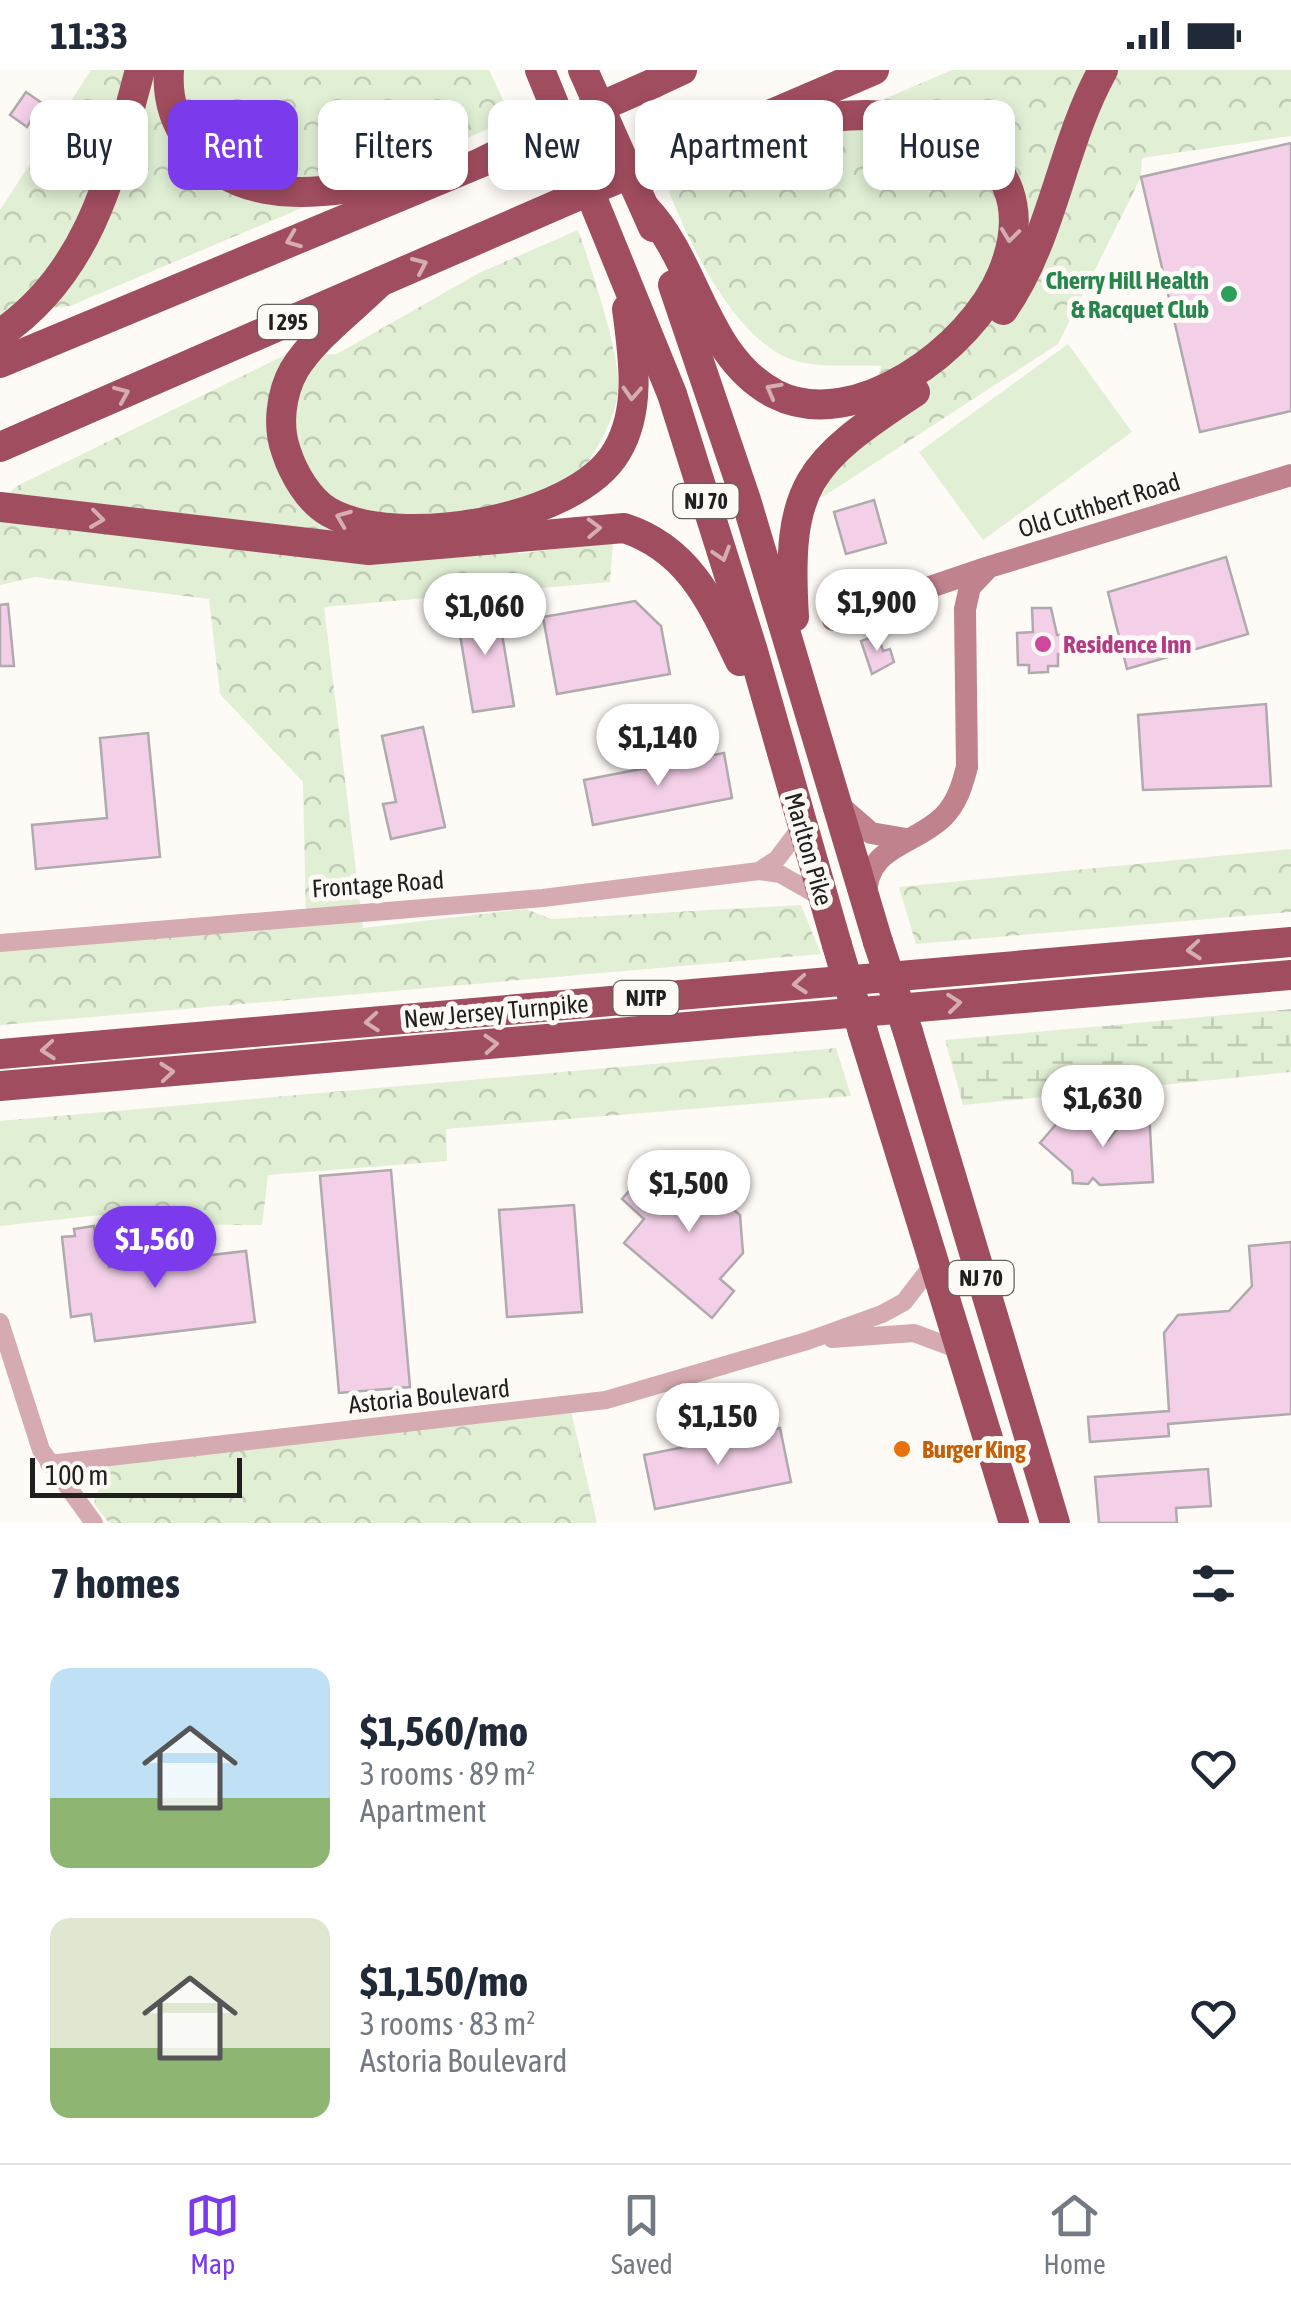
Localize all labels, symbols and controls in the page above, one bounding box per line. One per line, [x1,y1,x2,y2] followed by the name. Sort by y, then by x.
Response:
[50,14,128,57] text: 11:33
[30,100,148,190] chip: Buy
[168,100,298,190] chip: Rent
[318,100,468,190] chip: Filters
[488,100,615,190] chip: New
[635,100,843,190] chip: Apartment
[863,100,1015,190] chip: House
[1001,227,1022,243] one-way arrow
[285,228,303,248] one-way arrow
[410,257,428,277] one-way arrow
[1045,266,1209,323] place label: Cherry Hill Health & Racquet Club
[1218,283,1240,305] marker: Cherry Hill Health & Racquet Club
[258,305,318,339] road number: I 295
[765,383,784,402] one-way arrow
[111,386,129,406] one-way arrow
[622,386,643,402] one-way arrow
[1015,467,1183,543] street label: Old Cuthbert Road
[674,484,738,518] road number: NJ 70
[89,508,105,529] one-way arrow
[335,509,353,529] one-way arrow
[586,517,602,538] one-way arrow
[711,544,731,561] one-way arrow
[796,569,958,654] pin: $1,900
[404,573,566,658] pin: $1,060
[837,583,917,620] text: $1,900
[445,587,525,624] text: $1,060
[1063,630,1191,658] place label: Residence Inn
[1032,633,1054,655] marker: Residence Inn
[577,704,739,789] pin: $1,140
[618,718,698,755] text: $1,140
[780,789,838,909] street label: Marlton Pike
[311,865,445,903] street label: Frontage Road
[1185,939,1201,960] one-way arrow
[792,973,808,995] one-way arrow
[614,981,678,1015] road number: NJTP
[402,989,590,1033] street label: New Jersey Turnpike
[946,992,962,1014] one-way arrow
[364,1010,380,1032] one-way arrow
[483,1034,499,1056] one-way arrow
[40,1038,56,1060] one-way arrow
[159,1061,175,1083] one-way arrow
[1022,1065,1184,1150] pin: $1,630
[1063,1079,1143,1116] text: $1,630
[608,1150,770,1235] pin: $1,500
[649,1164,729,1201] text: $1,500
[74,1206,236,1291] pin: $1,560
[115,1220,195,1257] text: $1,560
[948,1261,1014,1295] road number: NJ 70
[347,1374,511,1418] street label: Astoria Boulevard
[637,1383,799,1468] pin: $1,150
[678,1397,758,1434] text: $1,150
[922,1435,1026,1463] place label: Burger King
[891,1438,913,1460] marker: Burger King
[30,1453,242,1498] scale bar
[45,1459,108,1491] text: 100 m
[1186,1556,1241,1611] icon: filters
[50,1559,180,1607] text: 7 homes
[360,1707,528,1755] text: $1,560/mo
[130,1708,250,1828] icon: home
[1186,1741,1241,1796] icon: heart
[360,1755,535,1792] text: 3 rooms · 89 m²
[360,1792,486,1829] text: Apartment
[360,1957,528,2005] text: $1,150/mo
[130,1958,250,2078] icon: home
[1186,1991,1241,2046] icon: heart
[360,2005,535,2042] text: 3 rooms · 83 m²
[360,2042,567,2079] text: Astoria Boulevard
[185,2188,240,2280] tab: Map
[611,2188,673,2280] tab: Saved
[1043,2188,1106,2280] tab: Home

